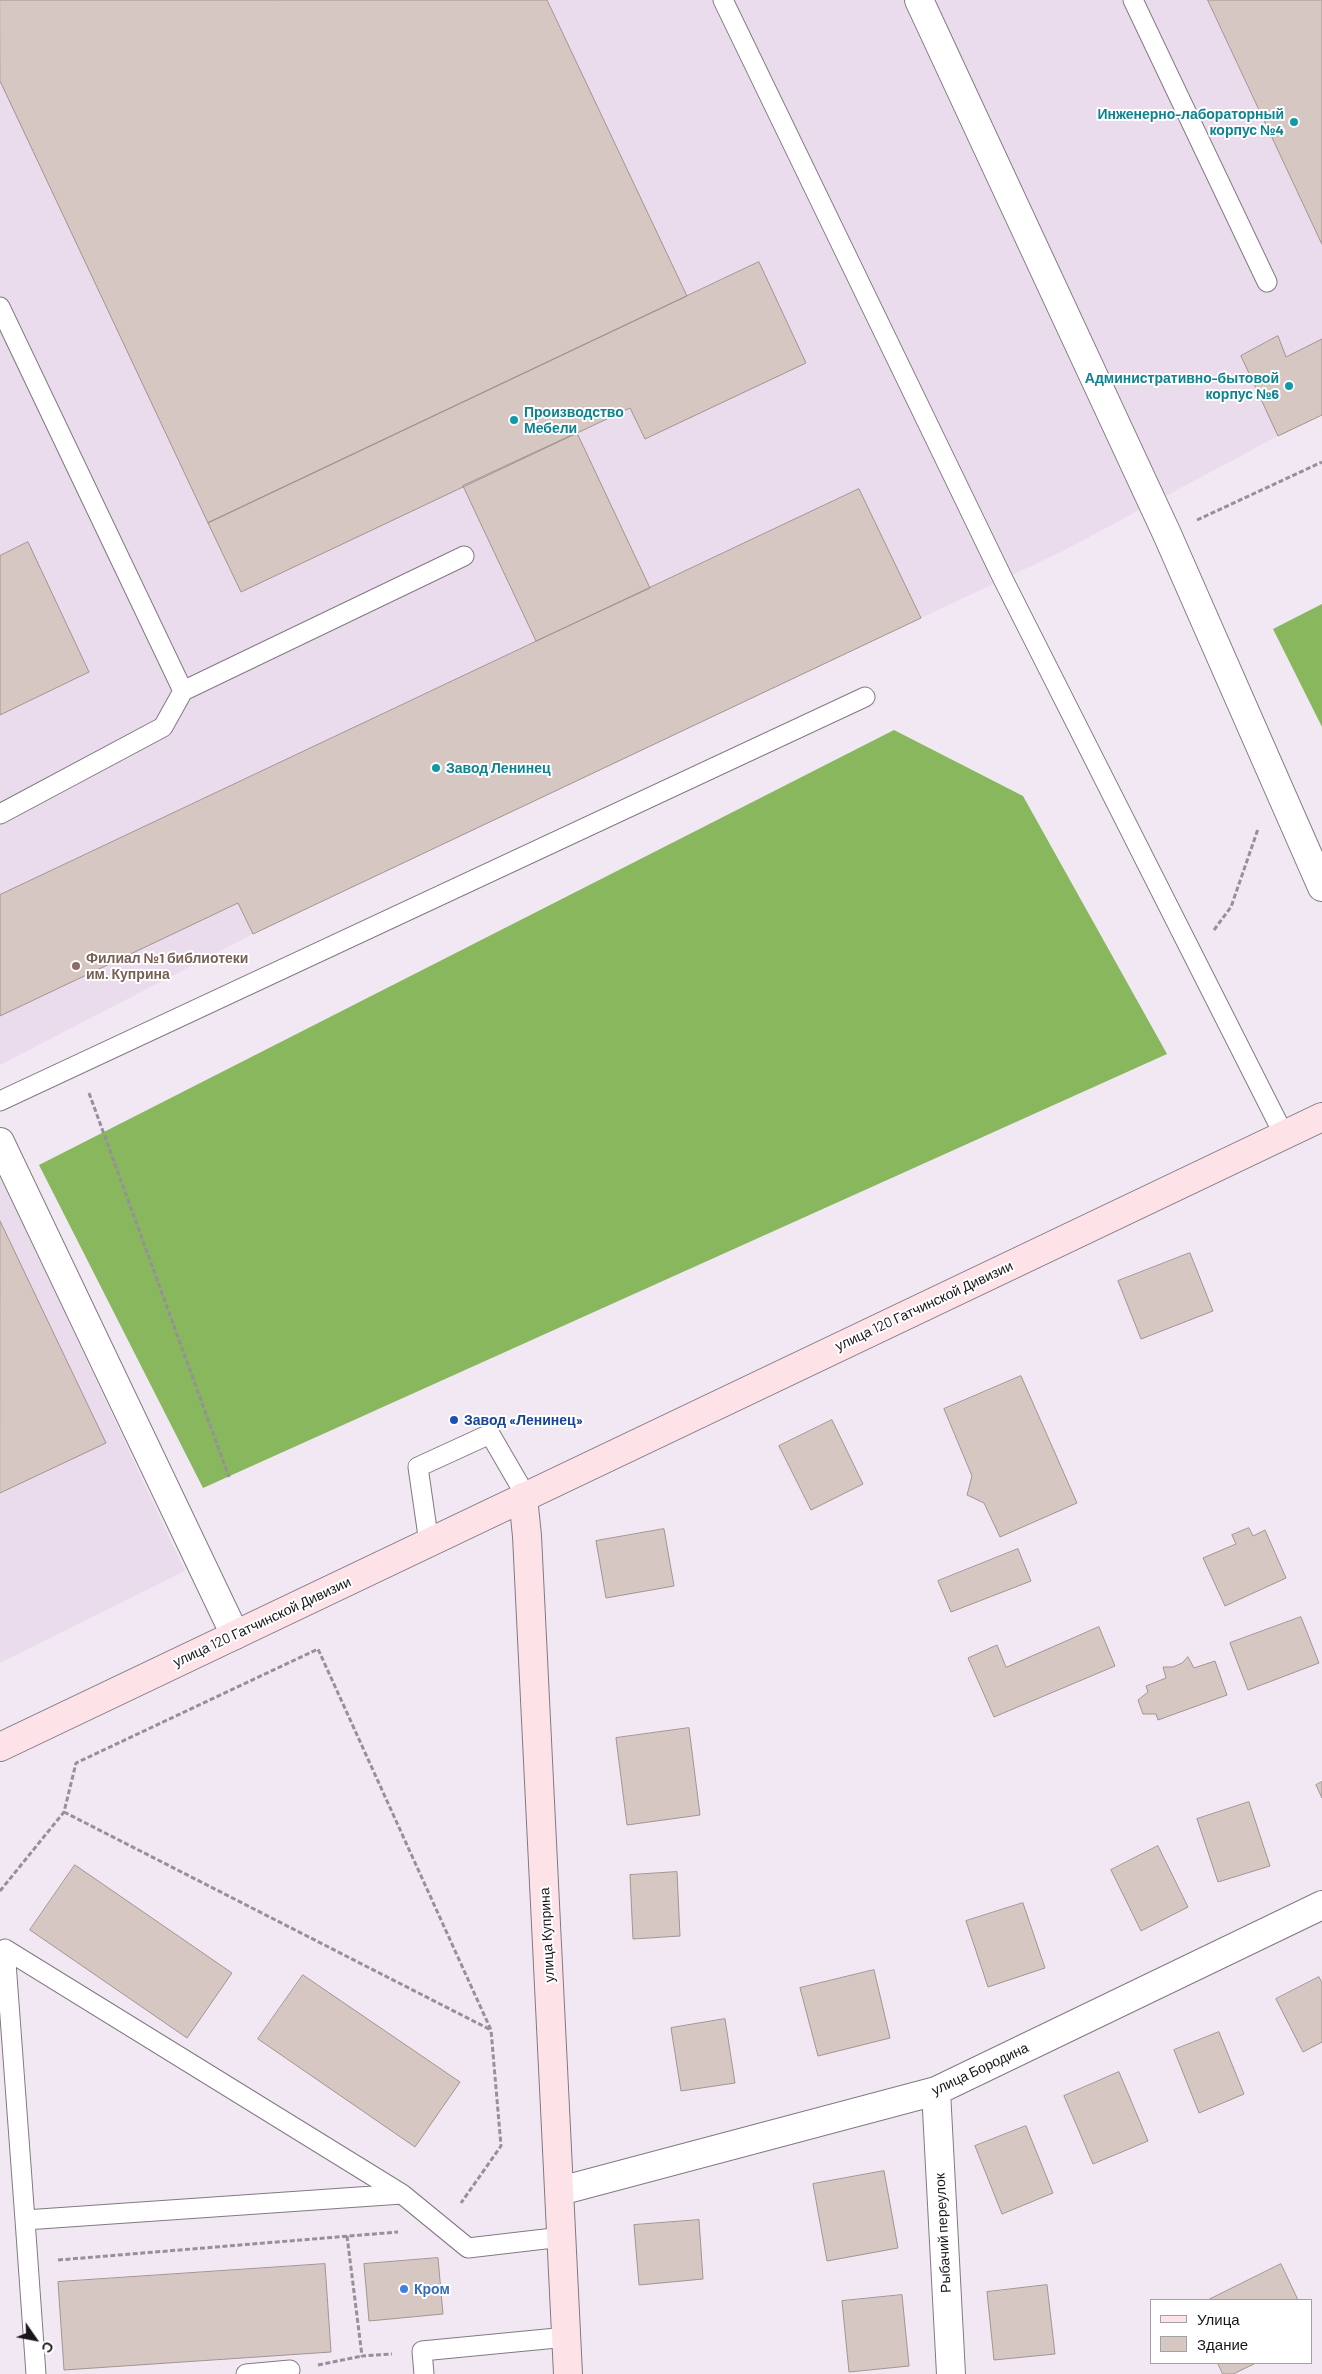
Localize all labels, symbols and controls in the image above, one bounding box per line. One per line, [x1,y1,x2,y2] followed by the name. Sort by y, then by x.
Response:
[1097,106,1284,138] place label: Инженерно-лабораторный корпус №4
[1288,116,1300,128] marker: Инженерно-лабораторный корпус №4
[1085,370,1279,402] place label: Административно-бытовой корпус №6
[1283,380,1295,392] marker: Административно-бытовой корпус №6
[524,404,624,437] place label: Производство Мебели
[508,414,520,426] marker: Производство Мебели
[446,760,551,776] place label: Завод Ленинец
[430,762,442,774] marker: Завод Ленинец
[86,950,248,982] place label: Филиал №1 библиотеки им. Куприна
[70,960,82,972] marker: Филиал №1 библиотеки им. Куприна
[832,1257,1016,1355] street label: улица 120 Гатчинской Дивизии
[464,1412,583,1428] place label: Завод «Ленинец»
[448,1414,460,1426] marker: Завод «Ленинец»
[170,1573,354,1671] street label: улица 120 Гатчинской Дивизии
[536,1887,558,1983] street label: улица Куприна
[929,2039,1031,2099] street label: улица Бородина
[931,2173,955,2293] street label: Рыбачий переулок
[414,2281,450,2297] place label: Кром
[398,2283,410,2295] marker: Кром
[1150,2299,1312,2364] legend
[1197,2310,1240,2328] text: Улица
[10,2314,60,2364] north arrow
[1197,2335,1248,2353] text: Здание
[38,2339,58,2356] text: С

